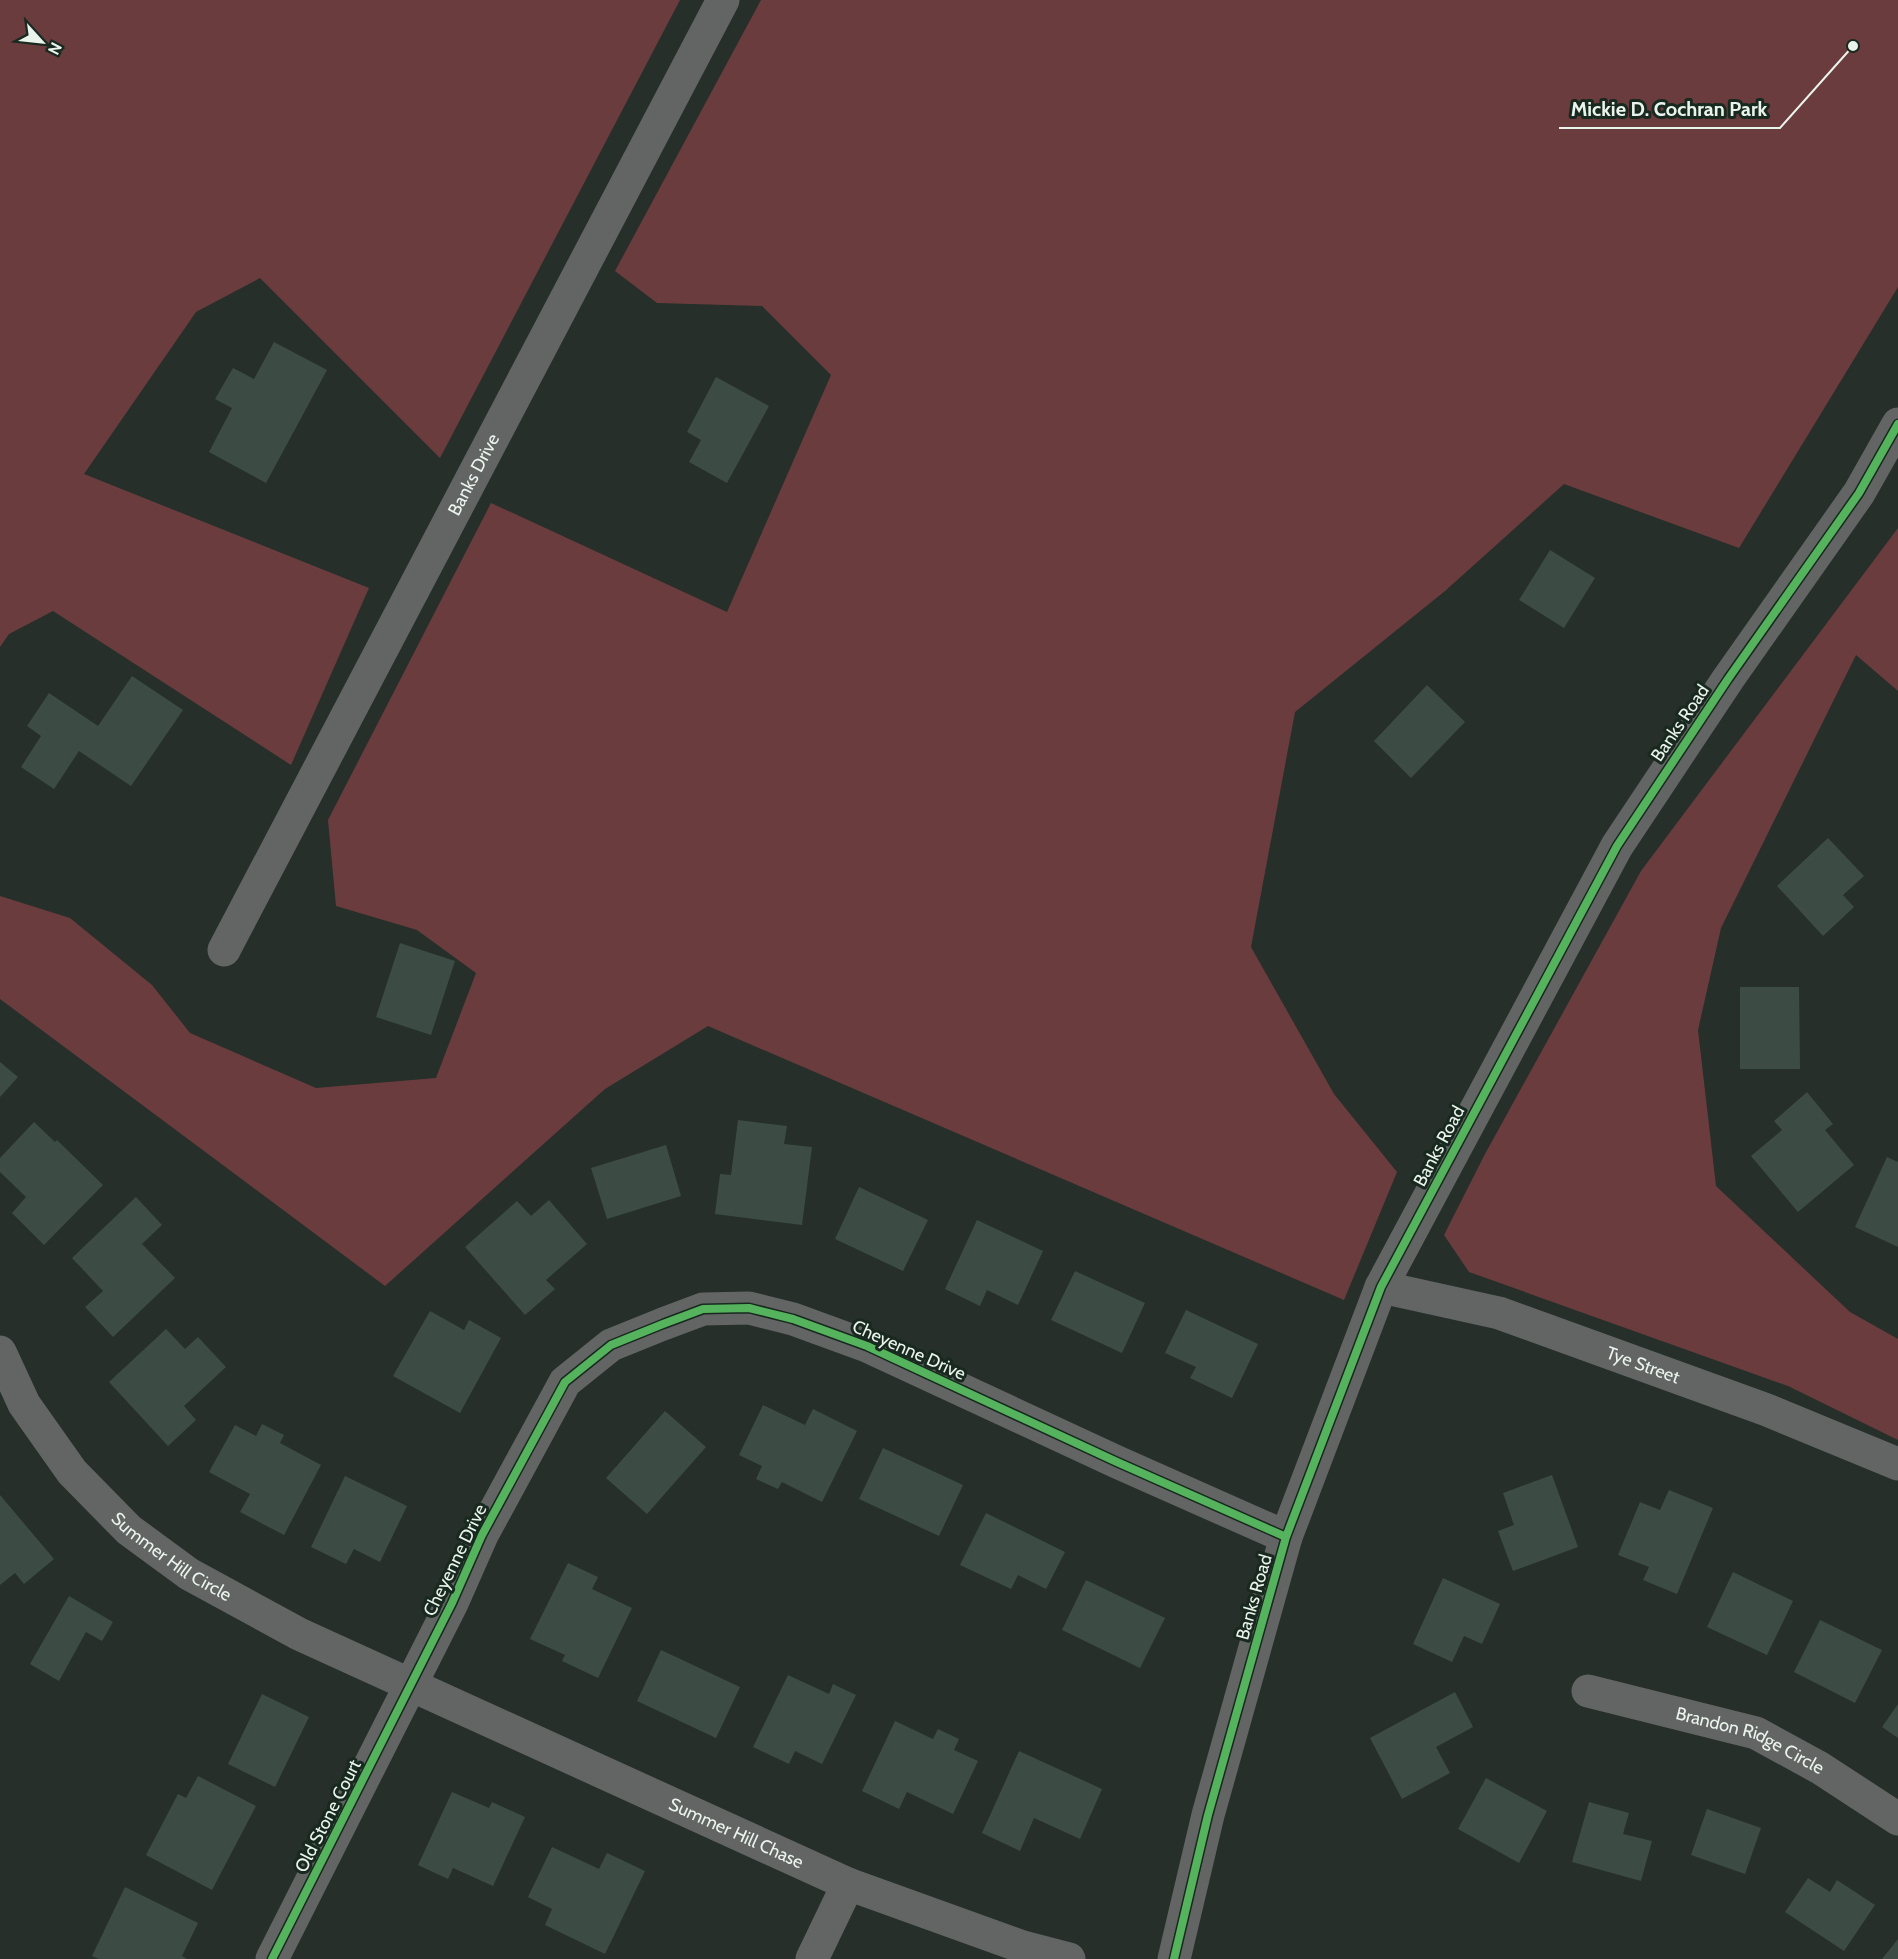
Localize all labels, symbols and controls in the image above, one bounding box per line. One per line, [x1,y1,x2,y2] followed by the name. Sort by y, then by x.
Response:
[12,12,72,72] north arrow
[44,39,66,58] text: N
[1559,90,1780,128] callout: Mickie D. Cochran Park
[1571,97,1767,121] text: Mickie D. Cochran Park
[443,430,504,519] street label: Banks Drive
[1646,680,1714,766] street label: Banks Road
[1409,1102,1469,1190] street label: Banks Road
[849,1315,969,1385] street label: Cheyenne Drive
[1603,1342,1683,1389] street label: Tye Street
[418,1500,492,1620] street label: Cheyenne Drive
[107,1507,235,1606] street label: Summer Hill Circle
[1231,1552,1277,1642] street label: Banks Road
[1673,1702,1828,1779] street label: Brandon Ridge Circle
[290,1756,366,1876] street label: Old Stone Court
[665,1793,807,1873] street label: Summer Hill Chase

